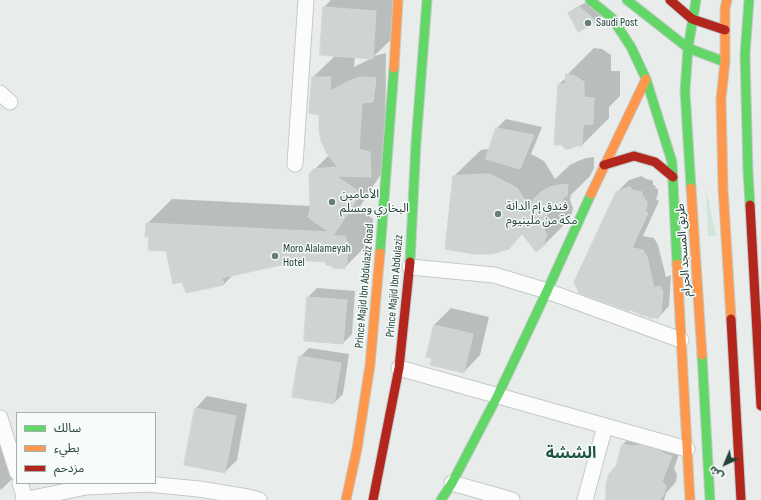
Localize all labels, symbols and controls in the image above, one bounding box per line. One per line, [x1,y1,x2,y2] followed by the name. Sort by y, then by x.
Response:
[596,16,638,30] place label: Saudi Post
[583,18,593,28] marker: Saudi Post
[340,188,409,216] place label: الأمامين البخاري ومسلم
[327,197,337,207] marker: الأمامين البخاري ومسلم
[506,200,578,228] place label: فندق إم الدانة مكة من ملينيوم
[674,203,694,297] street label: طريق المسجد الحرام
[493,209,503,219] marker: فندق إم الدانة مكة من ملينيوم
[352,223,378,349] street label: Prince Majid Ibn Abdulaziz Road
[383,234,407,338] street label: Prince Majid Ibn Abdulaziz
[283,242,351,270] place label: Moro Alalameyah Hotel
[270,251,280,261] marker: Moro Alalameyah Hotel
[16,412,156,484] legend
[54,421,81,436] text: سالك
[54,441,80,456] text: بطيء
[546,444,596,464] district label: الششة
[705,444,745,484] north arrow
[54,461,84,476] text: مزدحم
[706,463,726,483] text: ش

